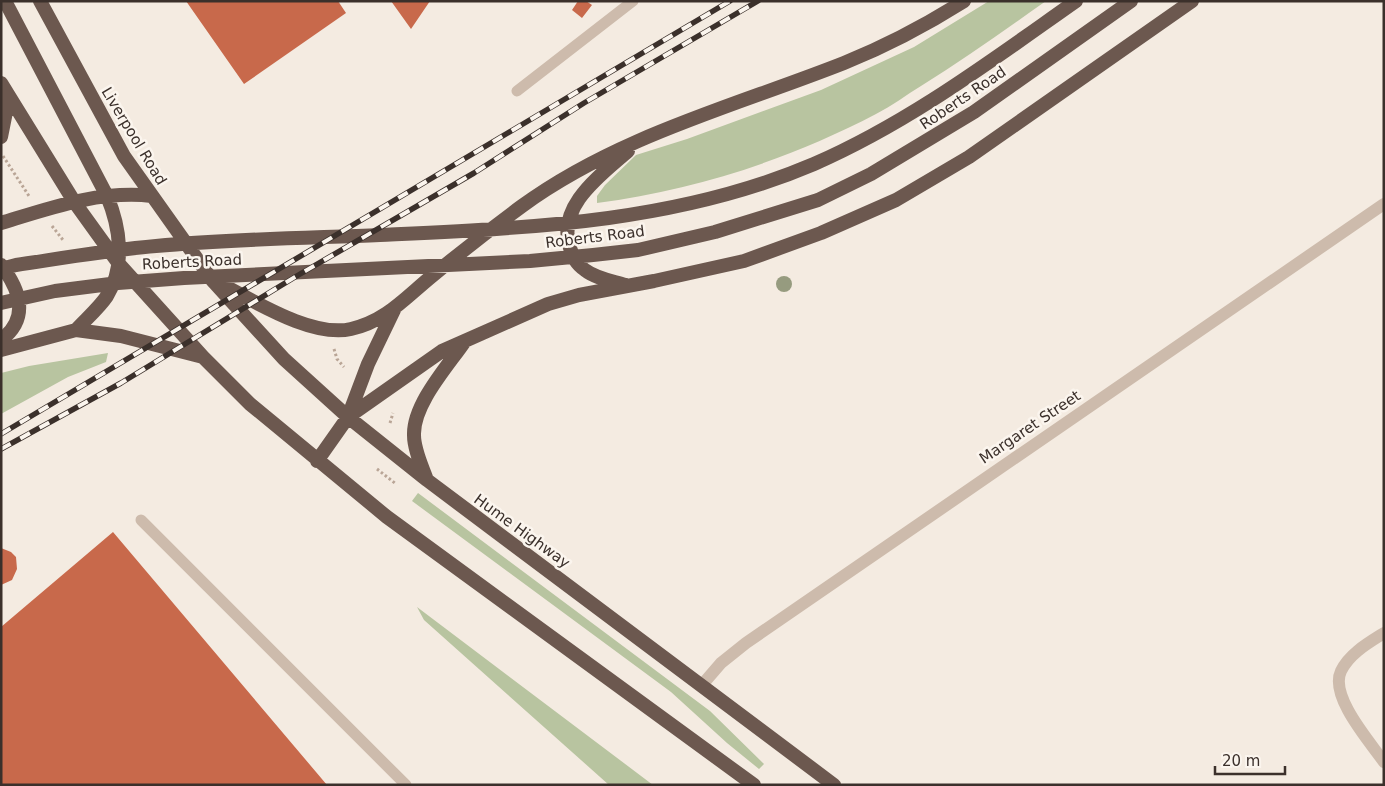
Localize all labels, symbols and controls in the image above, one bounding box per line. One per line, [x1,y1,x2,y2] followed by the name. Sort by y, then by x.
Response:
[917,63,1009,133] street label: Roberts Road
[98,84,170,188] street label: Liverpool Road
[544,222,646,252] street label: Roberts Road
[142,250,242,274] street label: Roberts Road
[976,386,1084,467] street label: Margaret Street
[471,490,574,572] street label: Hume Highway
[1215,744,1285,776] scale bar
[1222,752,1260,770] text: 20 m

